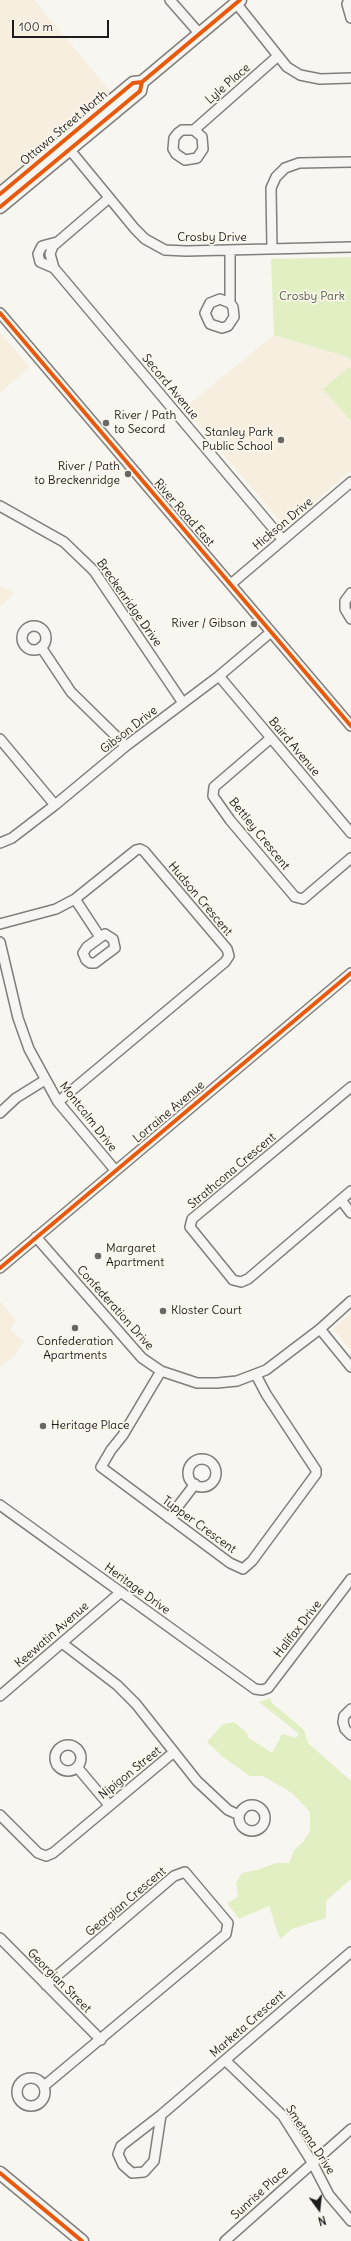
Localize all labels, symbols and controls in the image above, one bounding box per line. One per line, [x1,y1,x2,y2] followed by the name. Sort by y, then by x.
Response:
[14,12,111,38] scale bar
[19,19,53,34] text: 100 m
[203,61,253,107] street label: Lyle Place
[18,87,110,169] street label: Ottawa Street North
[177,231,247,245] street label: Crosby Drive
[279,290,345,304] park label: Crosby Park
[139,351,201,423] street label: Secord Avenue
[114,409,176,437] place label: River / Path to Secord
[101,418,111,428] marker: River / Path to Secord
[202,426,273,454] place label: Stanley Park Public School
[276,435,286,445] marker: Stanley Park Public School
[34,460,120,488] place label: River / Path to Breckenridge
[123,469,133,479] marker: River / Path to Breckenridge
[151,476,217,550] street label: River Road East
[250,495,316,553] street label: Hickson Drive
[93,556,165,650] street label: Breckenridge Drive
[171,617,246,631] place label: River / Gibson
[249,619,259,629] marker: River / Gibson
[98,703,160,757] street label: Gibson Drive
[265,715,323,779] street label: Baird Avenue
[225,795,293,873] street label: Bettley Crescent
[165,859,235,939] street label: Hudson Crescent
[130,1078,208,1146] street label: Lorraine Avenue
[56,1079,120,1155] street label: Montcalm Drive
[185,1130,279,1212] street label: Strathcona Crescent
[106,1242,164,1270] place label: Margaret Apartment
[93,1251,103,1261] marker: Margaret Apartment
[73,1263,157,1353] street label: Confederation Drive
[171,1304,242,1318] place label: Kloster Court
[158,1306,168,1316] marker: Kloster Court
[70,1323,80,1333] marker: Confederation Apartments
[36,1335,114,1363] place label: Confederation Apartments
[51,1419,130,1433] place label: Heritage Place
[38,1421,48,1431] marker: Heritage Place
[159,1493,239,1557] street label: Tupper Crescent
[101,1560,173,1618] street label: Heritage Drive
[271,1598,325,1660] street label: Halifax Drive
[12,1599,92,1671] street label: Keewatin Avenue
[96,1744,164,1802] street label: Nipigon Street
[83,1864,169,1940] street label: Georgian Crescent
[24,1946,94,2016] street label: Georgian Street
[207,1987,289,2061] street label: Marketa Crescent
[282,2103,338,2177] street label: Smetana Drive
[228,2164,292,2222] street label: Sunrise Place
[299,2189,339,2229] north arrow
[317,2213,328,2228] text: N

